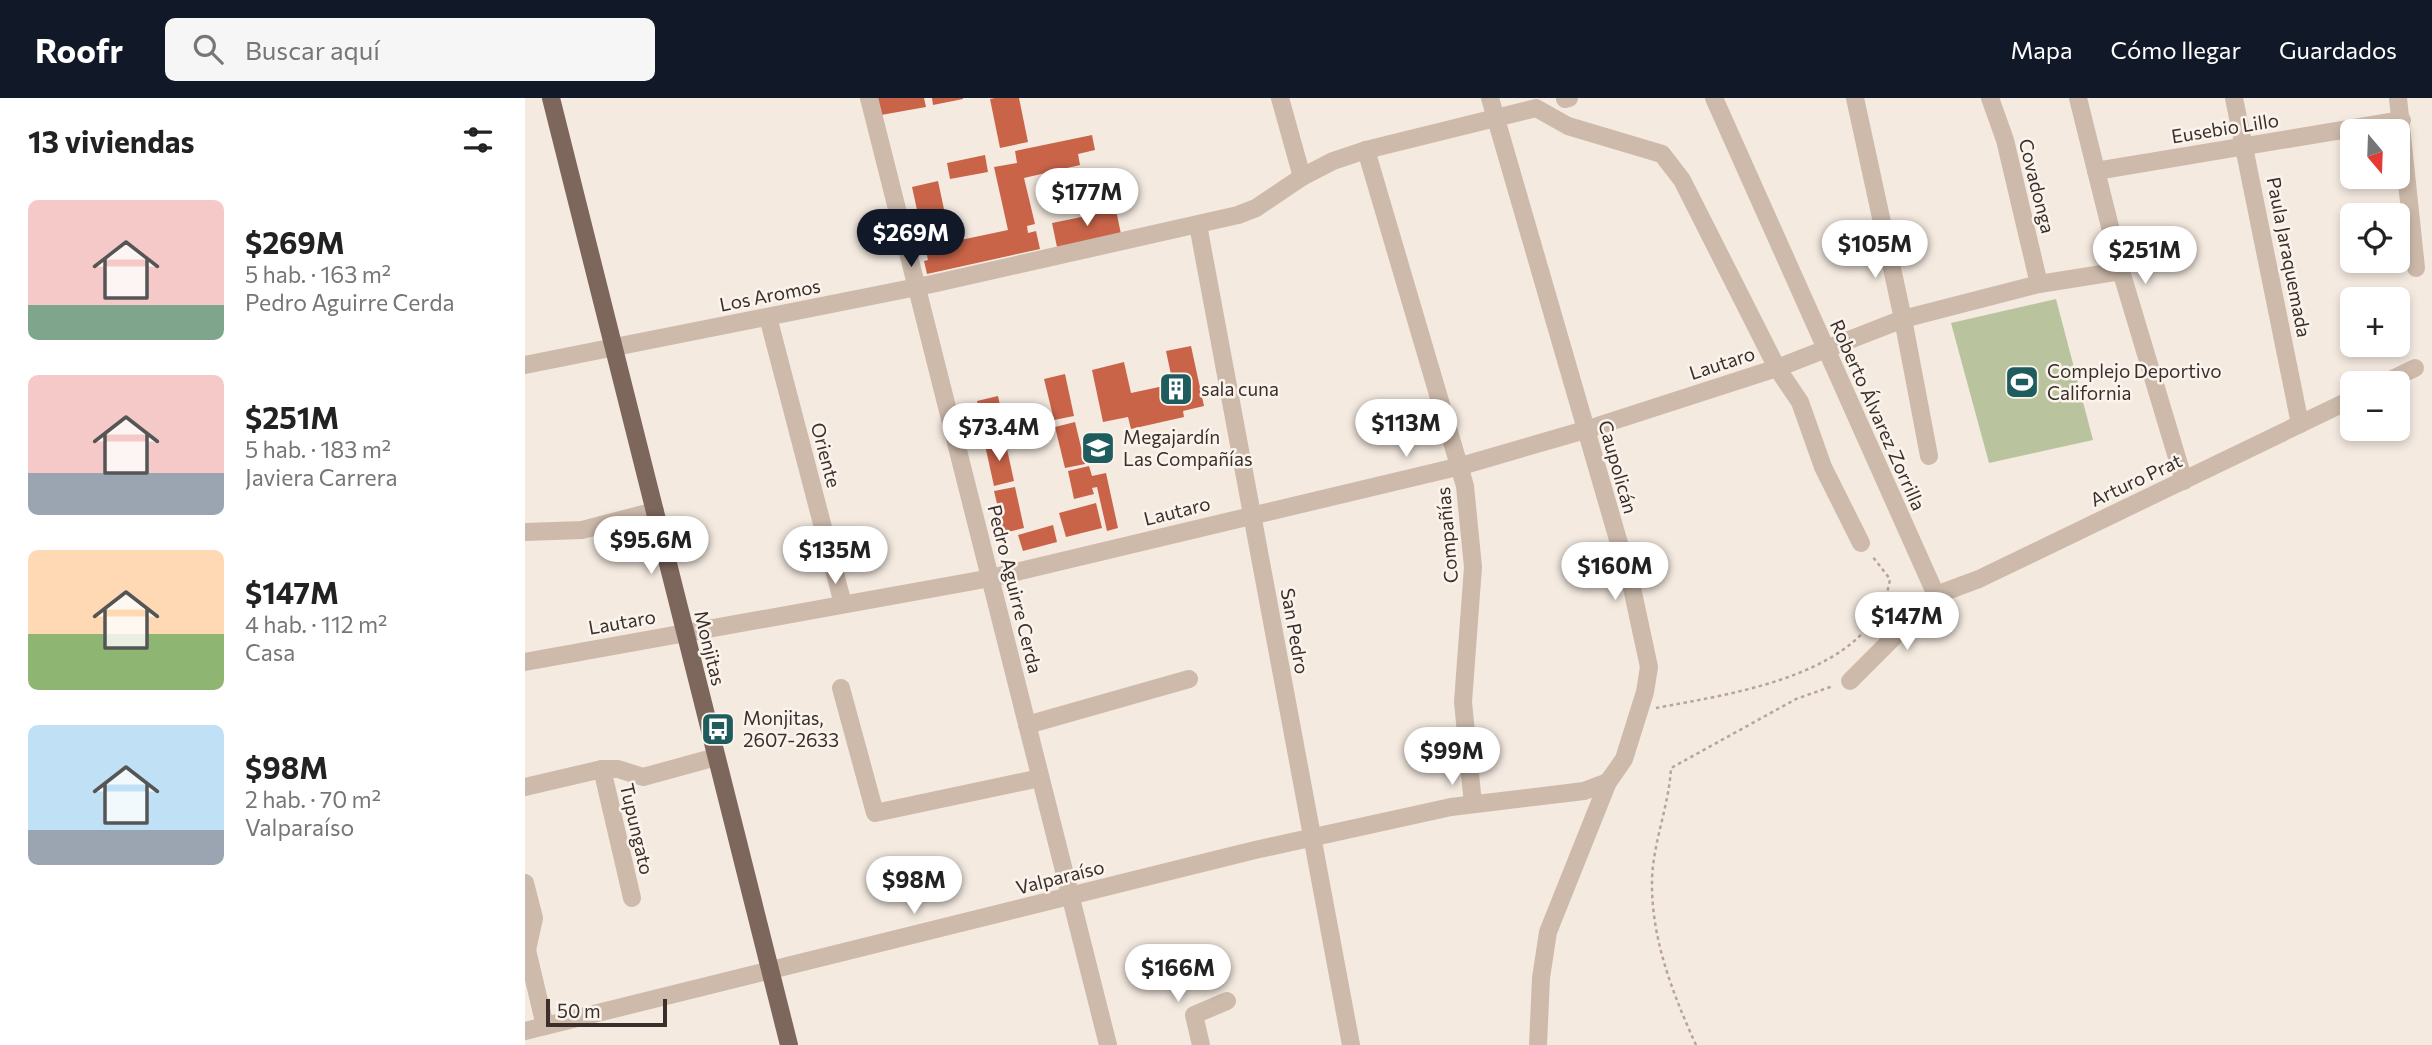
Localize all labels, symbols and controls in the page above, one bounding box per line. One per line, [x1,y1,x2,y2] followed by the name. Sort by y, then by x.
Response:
[165,18,655,81] search box
[35,29,123,70] text: Roofr
[189,30,227,68] icon: search
[245,34,380,65] text: Buscar aquí
[2010,35,2073,64] text: Mapa
[2111,35,2241,64] text: Cómo llegar
[2279,35,2397,64] text: Guardados
[2170,108,2280,147] street label: Eusebio Lillo
[2340,119,2410,189] north arrow
[2340,119,2410,441] map controls
[459,121,497,159] icon: filters
[28,122,195,159] text: 13 viviendas
[2015,136,2060,236] street label: Covadonga
[1038,169,1136,228] pin: $177M
[2263,175,2316,339] street label: Paula Jaraquemada
[1051,177,1123,205] text: $177M
[2340,203,2410,273] button: locate
[862,209,960,269] pin: $269M
[873,218,949,246] text: $269M
[1826,220,1924,280] pin: $105M
[245,223,345,260] text: $269M
[2096,226,2194,286] pin: $251M
[84,228,168,312] icon: home
[1838,229,1912,257] text: $105M
[2109,235,2181,263] text: $251M
[245,260,391,288] text: 5 hab. · 163 m²
[717,273,822,316] street label: Los Aromos
[2340,287,2410,357] button: +
[245,288,454,316] text: Pedro Aguirre Cerda
[1826,316,1931,514] street label: Roberto Álvarez Zorrilla
[1686,341,1758,384] street label: Lautaro
[2047,359,2222,404] place label: Complejo Deportivo California
[2003,363,2041,401] sports icon: Complejo Deportivo California
[1157,370,1195,408] building icon: sala cuna
[2340,371,2410,441] button: −
[1201,377,1279,400] place label: sala cuna
[245,398,339,435] text: $251M
[1357,400,1455,459] pin: $113M
[84,403,168,487] icon: home
[942,404,1056,463] pin: $73.4M
[1371,408,1441,436] text: $113M
[958,412,1040,440] text: $73.4M
[1594,418,1643,516] street label: Caupolicán
[807,420,846,490] street label: Oriente
[1123,425,1253,470] place label: Megajardín Las Compañías
[1079,429,1117,467] school or university icon: Megajardín Las Compañías
[245,435,391,463] text: 5 hab. · 183 m²
[2086,448,2185,511] street label: Arturo Prat
[245,463,398,491] text: Javiera Carrera
[1431,486,1462,584] street label: Compañías
[1141,491,1213,530] street label: Lautaro
[983,502,1048,676] street label: Pedro Aguirre Cerda
[594,517,708,576] pin: $95.6M
[610,525,692,553] text: $95.6M
[786,526,884,586] pin: $135M
[799,535,871,563] text: $135M
[1566,542,1664,602] pin: $160M
[1577,551,1653,579] text: $160M
[245,573,339,610] text: $147M
[84,578,168,662] icon: home
[1277,586,1314,676] street label: San Pedro
[1858,592,1956,652] pin: $147M
[1871,601,1943,629] text: $147M
[587,604,657,639] street label: Lautaro
[690,608,731,688] street label: Monjitas
[245,610,387,638] text: 4 hab. · 112 m²
[245,638,295,666] text: Casa
[743,706,839,751] place label: Monjitas, 2607-2633
[699,710,737,748] bus stop icon: Monjitas, 2607-2633
[1411,728,1493,787] pin: $99M
[1420,736,1484,764] text: $99M
[245,748,328,785] text: $98M
[84,753,168,837] icon: home
[616,781,659,877] street label: Tupungato
[245,785,381,813] text: 2 hab. · 70 m²
[245,813,354,841] text: Valparaíso
[1013,854,1106,899] street label: Valparaíso
[873,856,955,916] pin: $98M
[882,865,946,893] text: $98M
[1129,944,1227,1004] pin: $166M
[1141,953,1215,981] text: $166M
[546,996,667,1028] scale bar
[557,999,601,1022] text: 50 m

